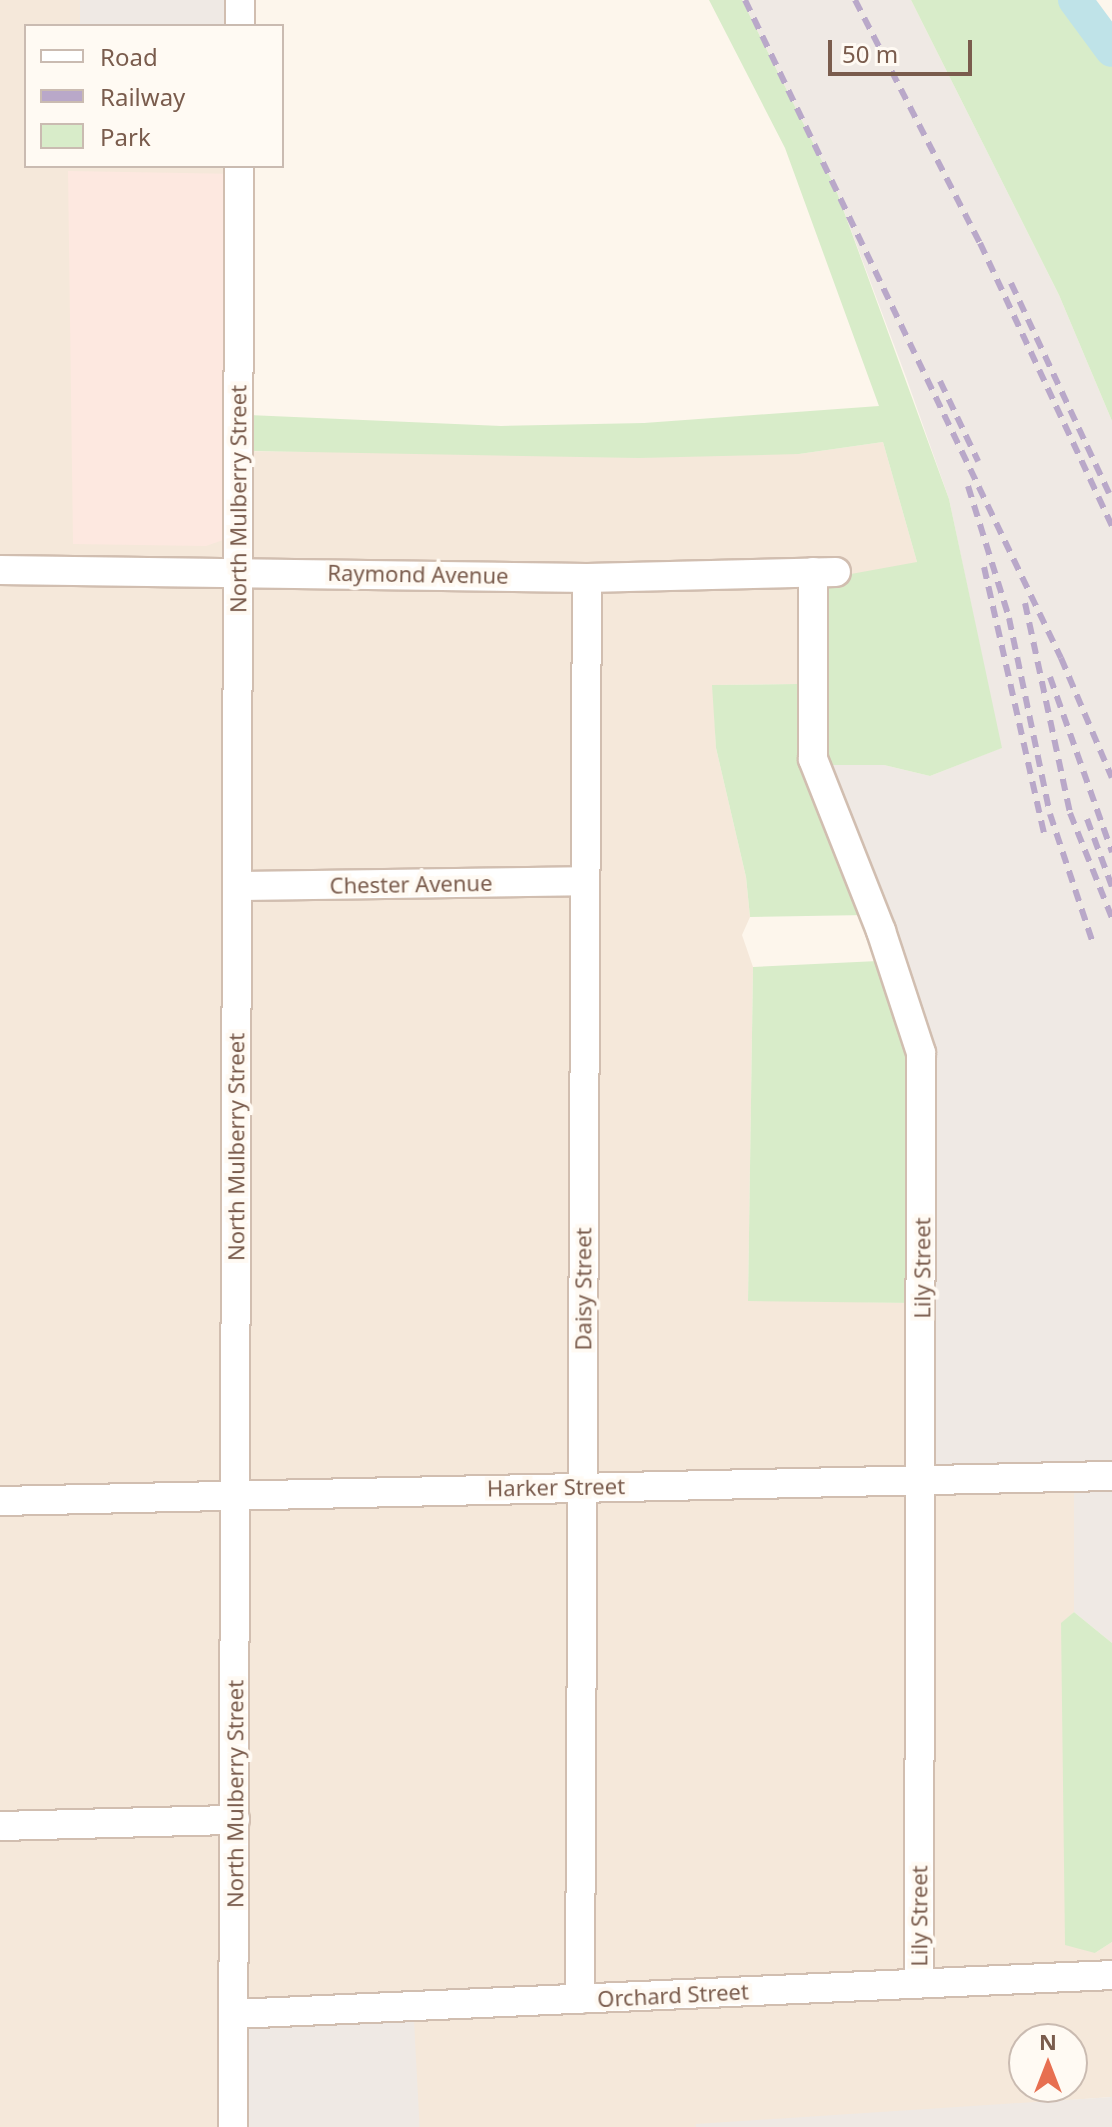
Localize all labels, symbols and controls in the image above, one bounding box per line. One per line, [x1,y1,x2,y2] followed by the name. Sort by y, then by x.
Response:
[24,24,284,168] legend
[832,24,976,74] scale bar
[842,37,898,70] text: 50 m
[100,40,158,73] text: Road
[100,80,185,113] text: Railway
[100,120,151,153] text: Park
[225,385,251,613] street label: North Mulberry Street
[327,559,509,589] street label: Raymond Avenue
[329,869,493,899] street label: Chester Avenue
[223,1033,249,1261] street label: North Mulberry Street
[909,1217,935,1319] street label: Lily Street
[570,1228,596,1350] street label: Daisy Street
[487,1473,625,1501] street label: Harker Street
[222,1680,248,1908] street label: North Mulberry Street
[906,1865,932,1967] street label: Lily Street
[597,1978,749,2012] street label: Orchard Street
[1008,2023,1088,2103] north arrow
[1039,2026,1057,2056] text: N

